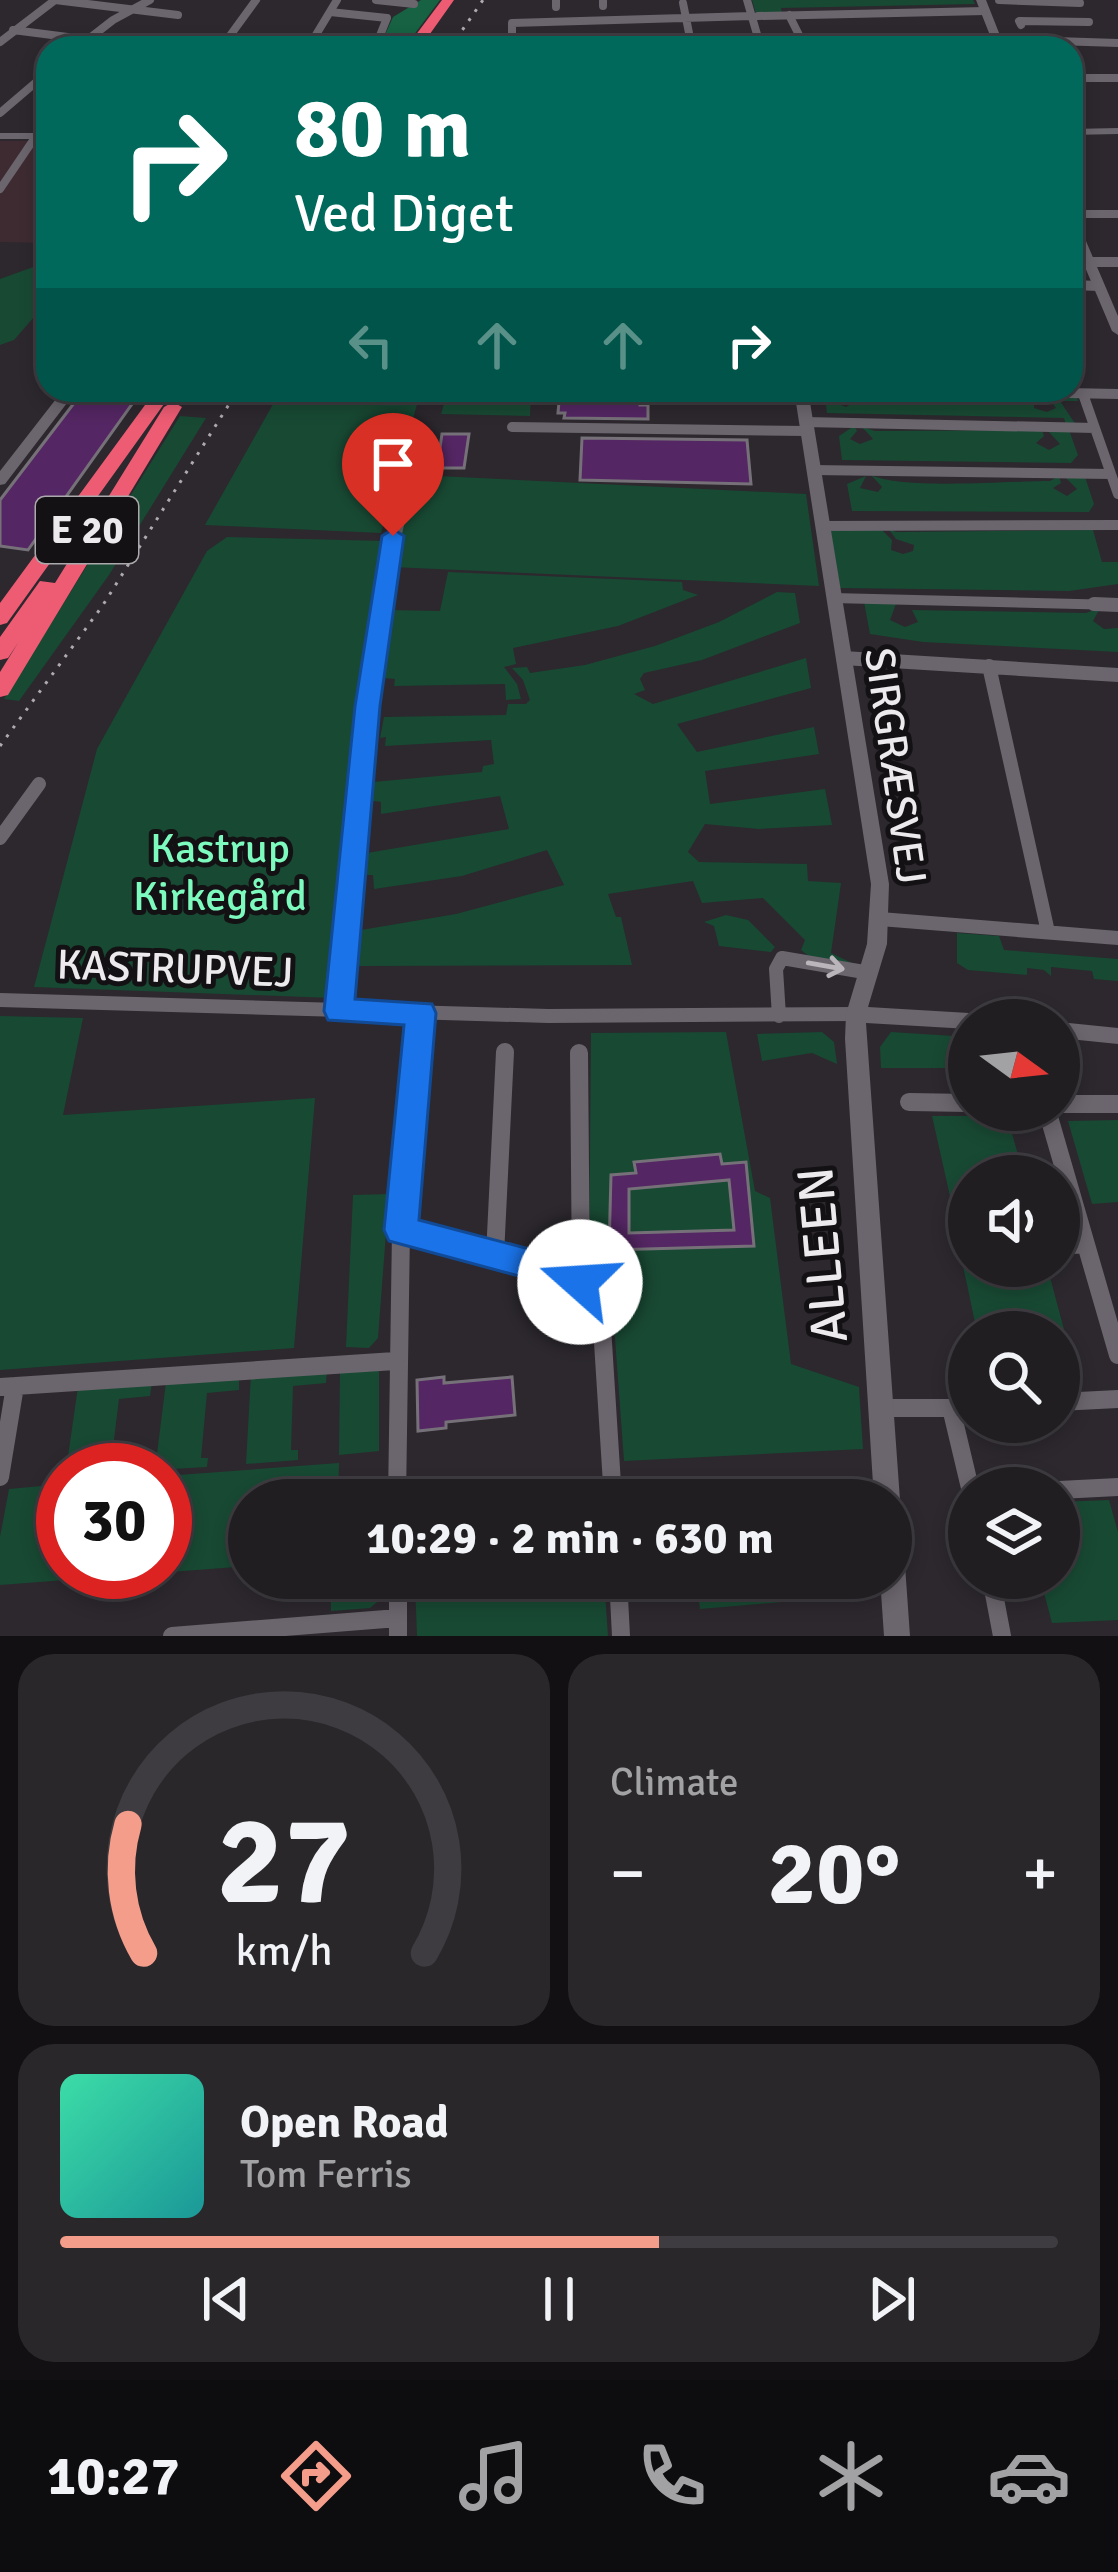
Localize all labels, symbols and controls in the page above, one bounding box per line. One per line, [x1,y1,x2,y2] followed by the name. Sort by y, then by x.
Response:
[294,77,471,181] text: 80 m
[96,84,252,240] icon: right
[294,180,514,247] text: Ved Diget
[338,312,404,378] icon: left
[464,312,530,378] icon: ahead
[590,312,656,378] icon: ahead
[716,312,782,378] icon: right
[342,413,444,536] pin
[360,431,426,497] icon: arrive
[36,497,138,563] road number: E 20
[853,645,937,887] street label: SIRGRÆSVEJ
[133,823,307,922] park label: Kastrup Kirkegård
[56,939,294,999] street label: KASTRUPVEJ
[805,955,844,978] one-way arrow
[948,999,1080,1131] north arrow
[948,999,1080,1599] map controls
[948,1155,1080,1287] button: sound
[784,1165,862,1345] street label: ALLEEN
[517,1219,643,1345] position arrow
[948,1311,1080,1443] button: search
[36,1443,192,1599] speed limit sign: 30
[948,1467,1080,1599] button: layers
[366,1511,774,1566] text: 10:29 · 2 min · 630 m
[610,1758,739,1806] text: Climate
[217,1785,351,1938] text: 27
[767,1818,901,1929] text: 20°
[610,1833,646,1914] text: −
[1022,1833,1058,1914] text: +
[235,1925,333,1978] text: km/h
[240,2095,449,2150] text: Open Road
[240,2150,412,2198] text: Tom Ferris
[193,2266,259,2332] icon: previous
[526,2266,592,2332] icon: pause
[859,2266,925,2332] icon: next
[274,2434,358,2518] icon: directions
[452,2434,536,2518] icon: music
[630,2434,714,2518] icon: phone
[809,2434,893,2518] icon: climate
[987,2434,1071,2518] icon: car
[47,2443,180,2510] text: 10:27

